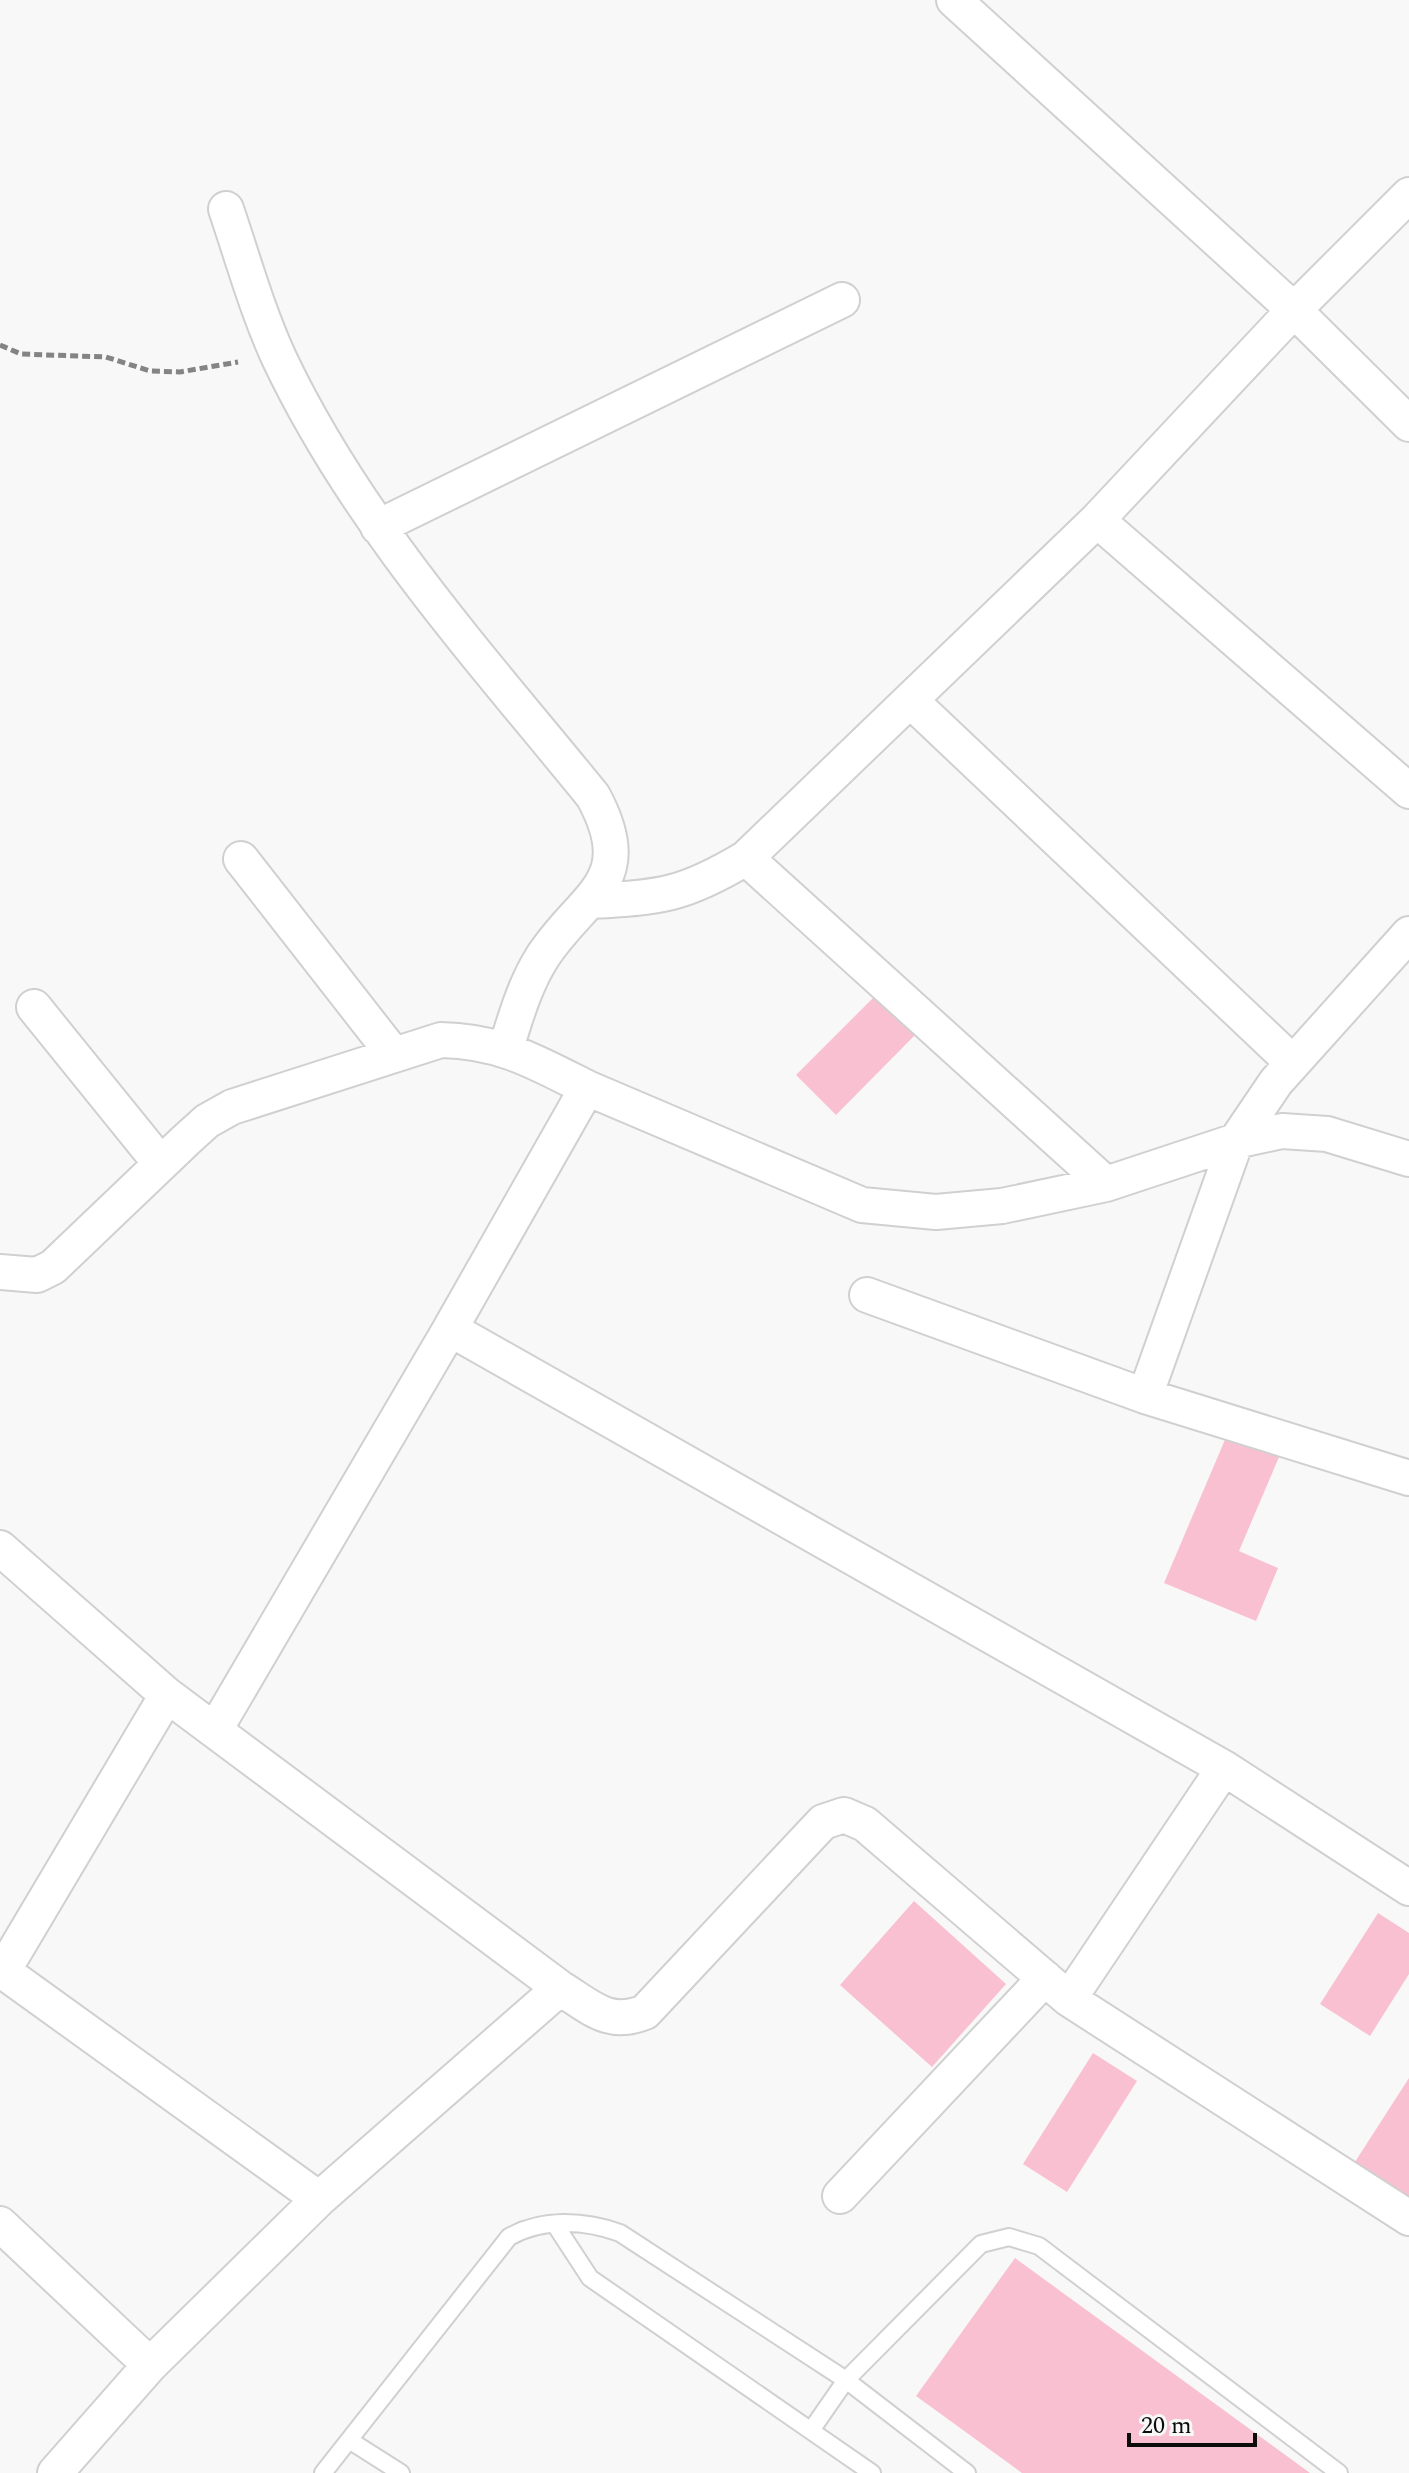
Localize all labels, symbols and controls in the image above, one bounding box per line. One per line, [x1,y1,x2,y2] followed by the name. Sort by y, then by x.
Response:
[1129,2397,1255,2447] scale bar
[1141,2408,1192,2444] text: 20 m

